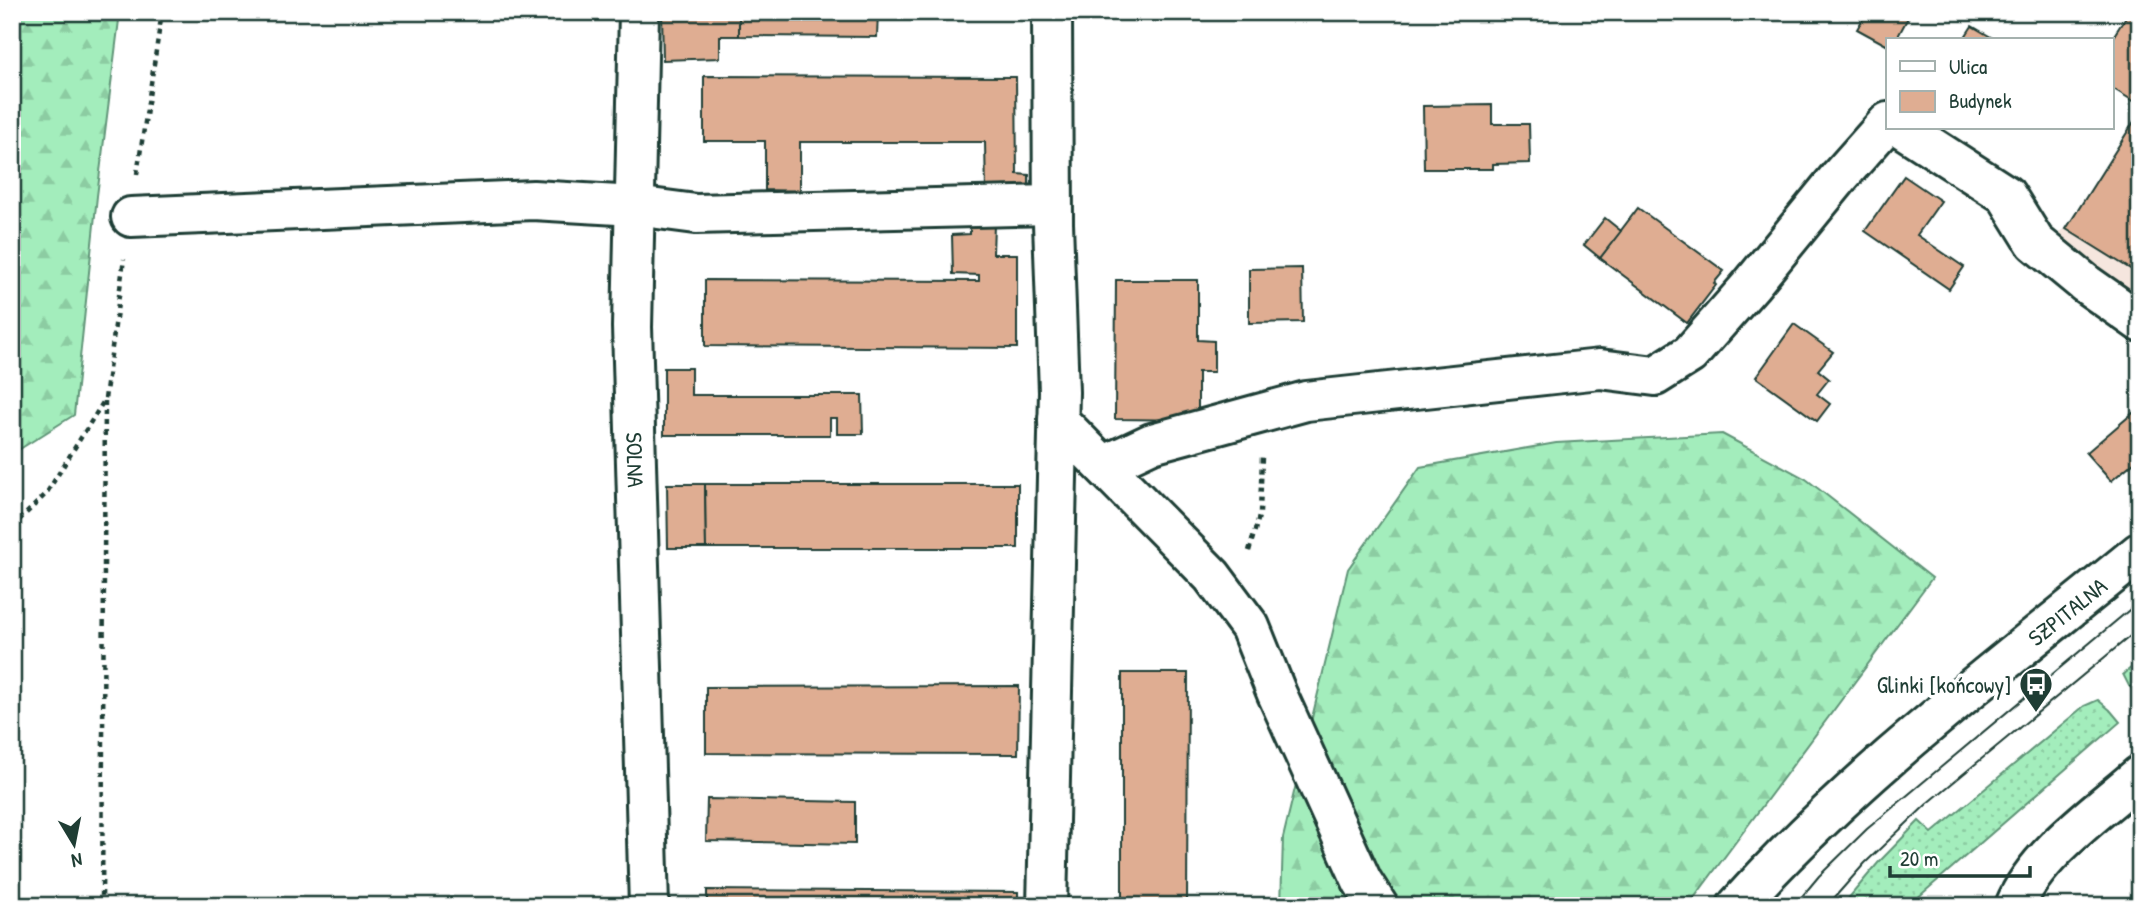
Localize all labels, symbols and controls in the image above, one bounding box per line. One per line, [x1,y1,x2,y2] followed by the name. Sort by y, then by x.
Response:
[1886,38,2114,130] legend
[1949,52,1987,81] text: Ulica
[1949,86,2012,115] text: Budynek
[620,432,652,488] street label: SOLNA
[2021,570,2113,652] street label: SZPITALNA
[2017,665,2055,714] bus stop icon: Glinki [końcowy]
[1877,669,2011,700] place label: Glinki [końcowy]
[38,810,108,880] north arrow
[1890,834,2030,878] scale bar
[1900,844,1938,873] text: 20 m
[70,847,84,874] text: N

